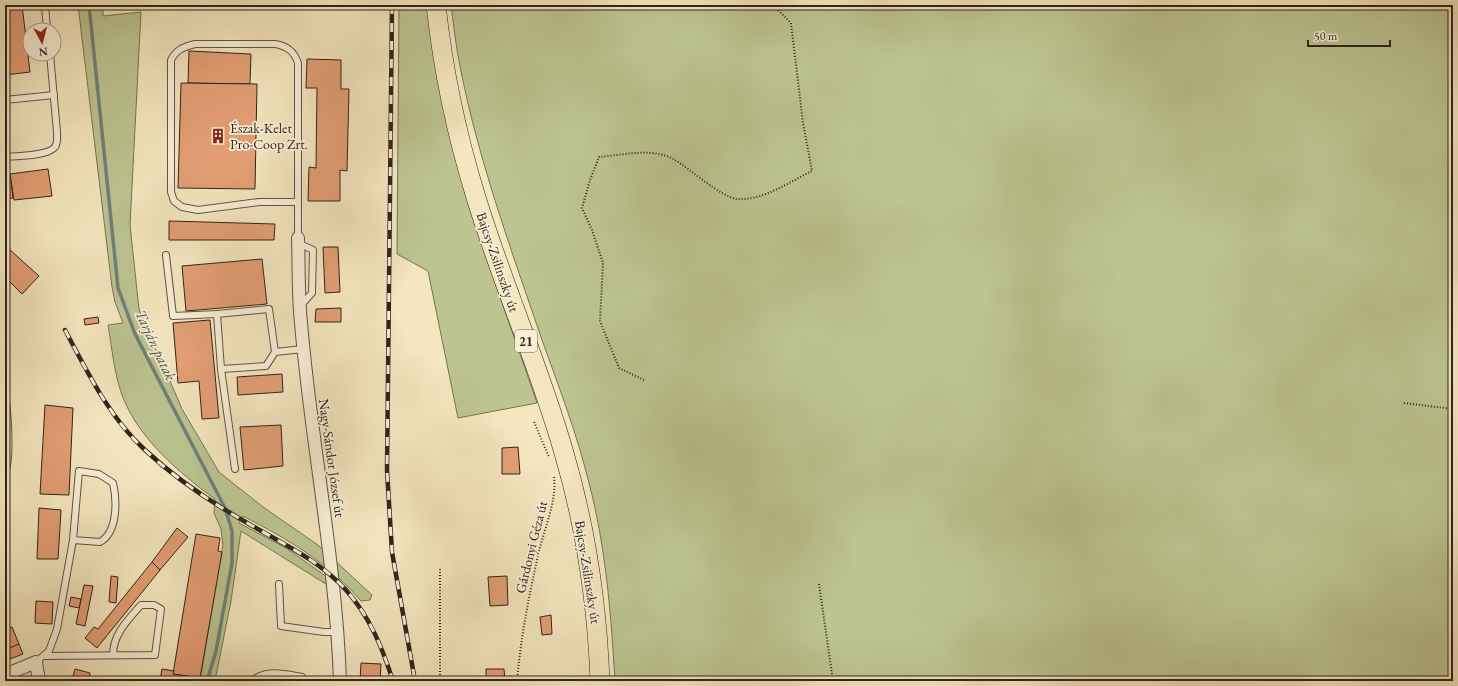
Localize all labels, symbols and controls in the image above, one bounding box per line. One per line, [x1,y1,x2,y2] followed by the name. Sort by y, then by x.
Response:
[22,22,62,62] north arrow
[1308,22,1390,48] scale bar
[1314,28,1338,44] text: 50 m
[38,44,48,59] text: N
[230,119,308,153] place label: Észak-Kelet Pro-Coop Zrt.
[209,127,227,145] building icon: Észak-Kelet Pro-Coop Zrt.
[472,210,524,315] street label: Bajcsy-Zsilinszky út
[131,307,181,384] water label: Tarján-patak
[515,330,537,352] road number: 21
[315,398,349,519] street label: Nagy-Sándor József út
[511,498,551,595] street label: Gárdonyi Géza út
[571,519,605,626] street label: Bajcsy-Zsilinszky út

